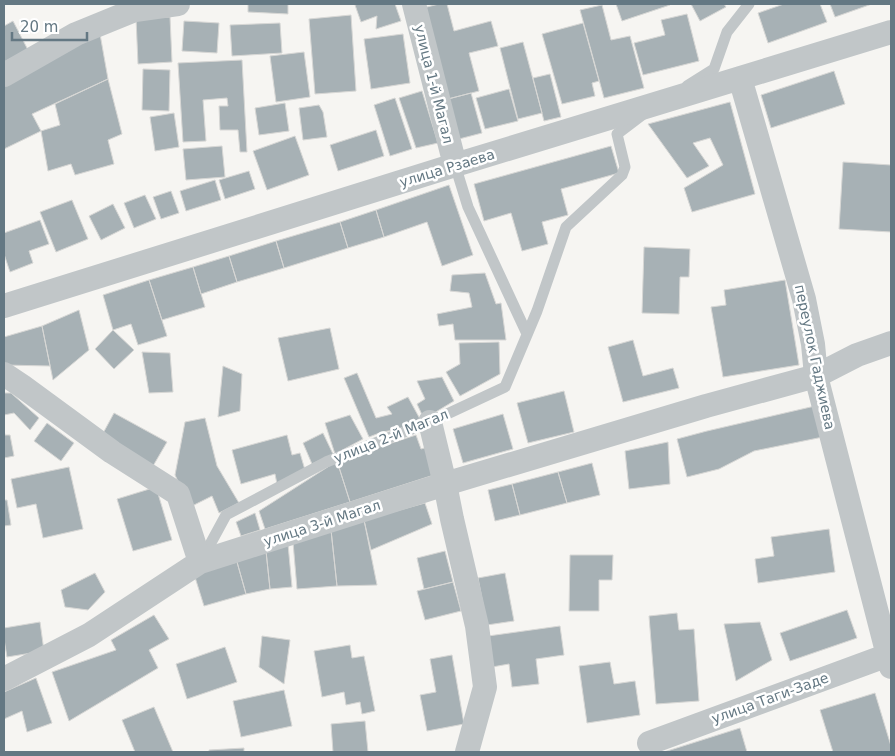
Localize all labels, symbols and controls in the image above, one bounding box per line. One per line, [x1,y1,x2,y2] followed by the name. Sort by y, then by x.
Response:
[12,10,88,42] scale bar
[20,18,58,36] text: 20 m
[411,23,457,145] street label: улица 1-й Магал
[397,146,497,190] street label: улица Рзаева
[792,283,838,431] street label: переулок Гаджиева
[331,406,451,466] street label: улица 2-й Магал
[262,497,382,549] street label: улица 3-й Магал
[709,669,831,727] street label: улица Таги-Заде

